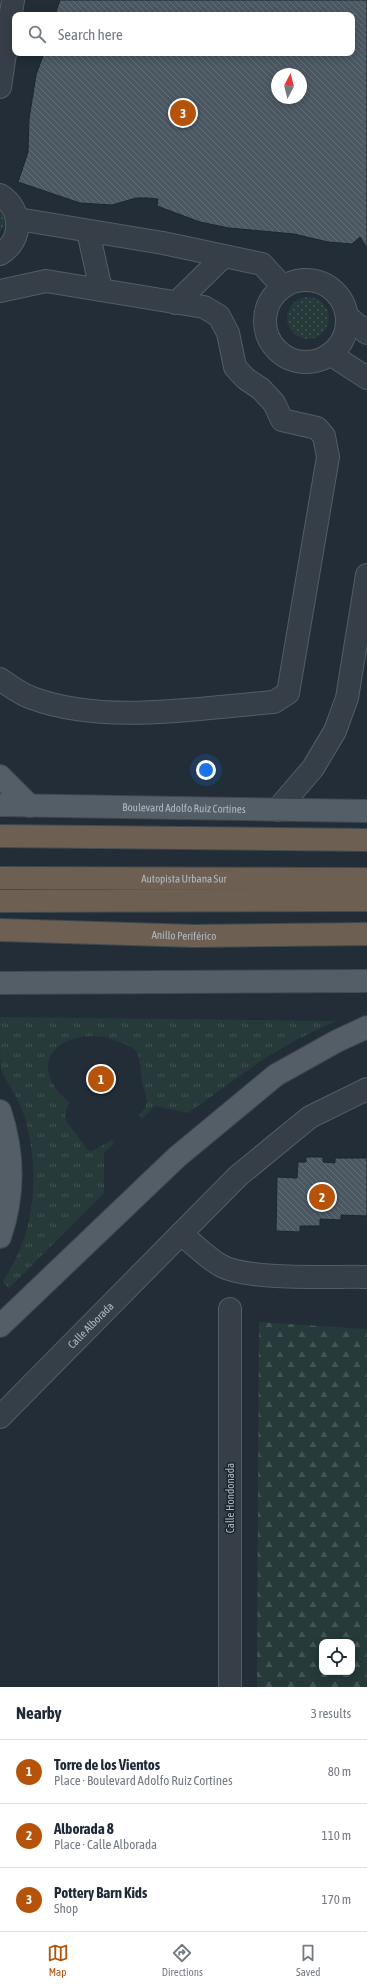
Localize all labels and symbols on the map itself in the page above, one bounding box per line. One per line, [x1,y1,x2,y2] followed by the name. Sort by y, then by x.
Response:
[271,68,307,104] north arrow
[170,98,196,128] pin: 3
[196,760,216,780] your location
[122,801,246,815] street label: Boulevard Adolfo Ruiz Cortines
[141,872,228,885] street label: Autopista Urbana Sur
[151,929,216,942] street label: Anillo Periférico
[88,1064,114,1094] pin: 1
[309,1182,335,1212] pin: 2
[65,1300,116,1351] street label: Calle Alborada
[224,1463,236,1533] street label: Calle Hondonada

